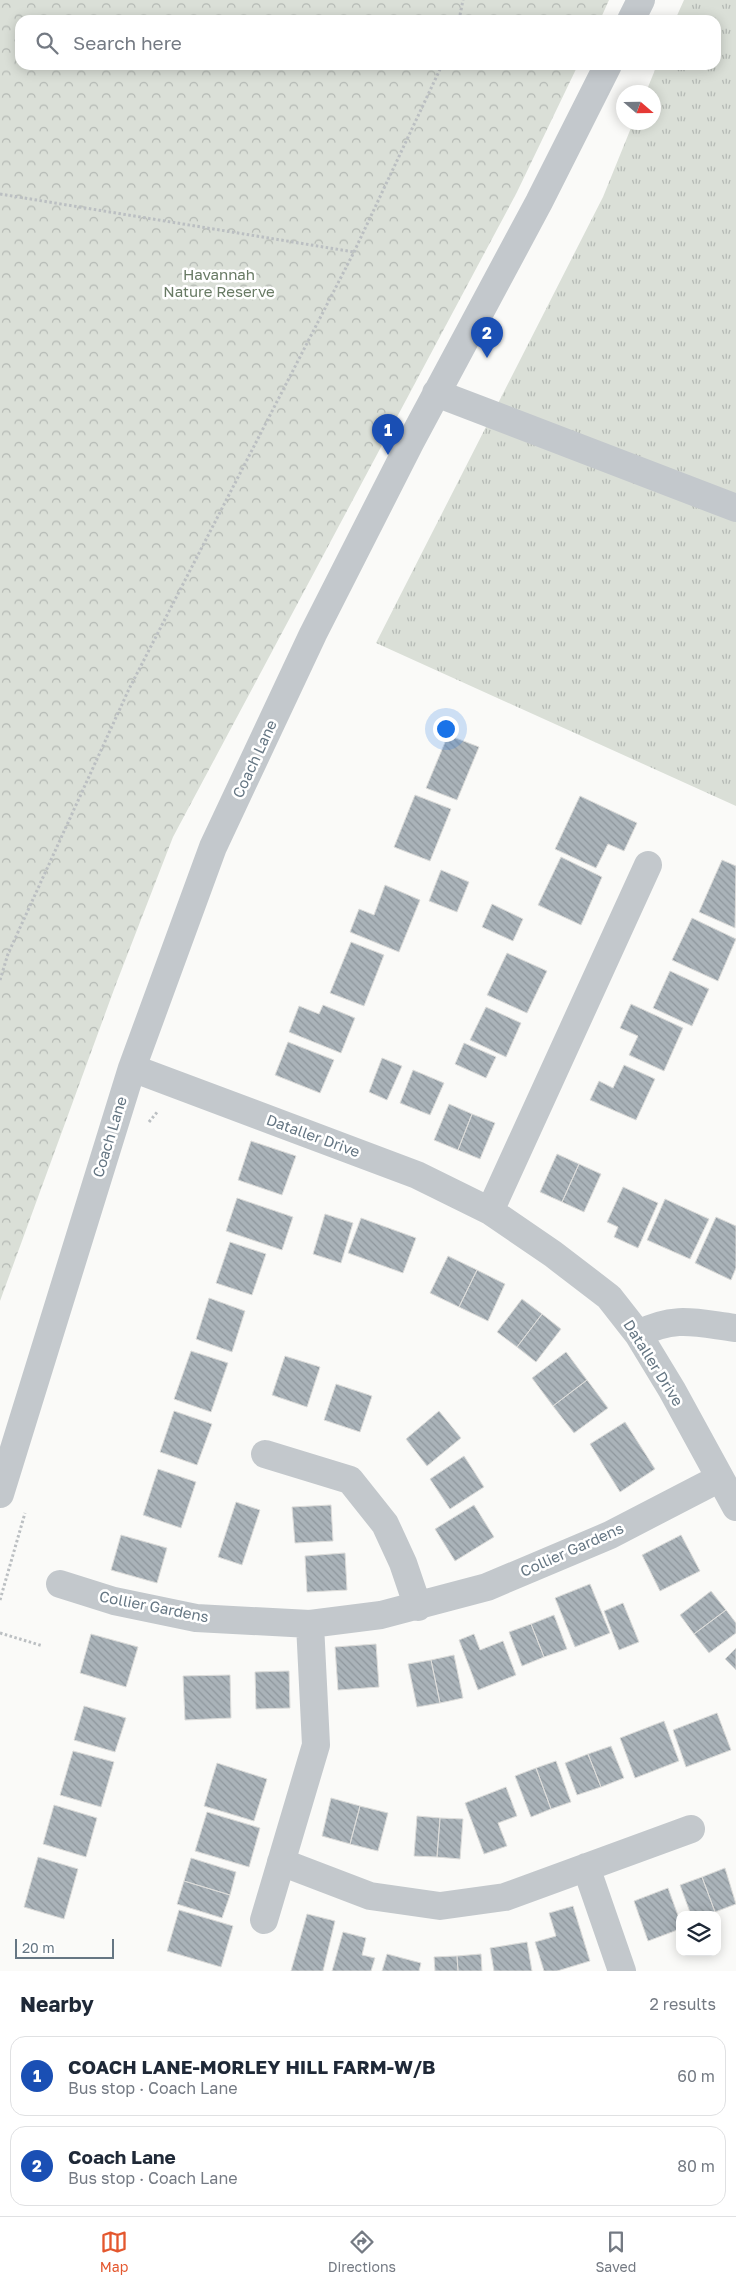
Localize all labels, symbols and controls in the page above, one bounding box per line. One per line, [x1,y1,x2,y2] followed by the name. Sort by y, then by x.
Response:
[15,15,721,70] search box
[33,29,61,57] icon: search
[73,31,182,54] text: Search here
[616,85,661,130] north arrow
[163,265,275,300] park label: Havannah Nature Reserve
[471,317,503,358] pin: 2
[372,414,404,455] pin: 1
[228,716,280,800] street label: Coach Lane
[433,716,459,742] your location
[88,1094,130,1179] street label: Coach Lane
[264,1110,363,1160] street label: Dataller Drive
[620,1316,688,1409] street label: Dataller Drive
[517,1518,626,1580] street label: Collier Gardens
[98,1587,210,1625] street label: Collier Gardens
[676,1911,721,1956] map controls
[676,1911,721,1956] button: layers
[15,1936,114,1959] scale bar
[22,1939,55,1956] text: 20 m
[20,1991,94,2017] text: Nearby
[650,1994,716,2014] text: 2 results
[68,2055,435,2078] text: COACH LANE-MORLEY HILL FARM-W/B
[33,2066,41,2086] text: 1
[677,2066,715,2086] text: 60 m
[68,2078,238,2098] text: Bus stop · Coach Lane
[68,2145,176,2168] text: Coach Lane
[32,2156,42,2176] text: 2
[677,2156,715,2176] text: 80 m
[68,2168,238,2188] text: Bus stop · Coach Lane
[100,2228,128,2275] tab: Map
[328,2228,396,2275] tab: Directions
[595,2228,636,2275] tab: Saved

